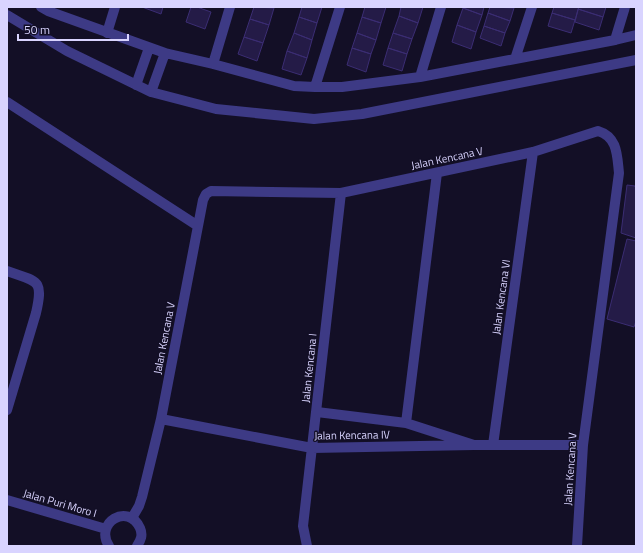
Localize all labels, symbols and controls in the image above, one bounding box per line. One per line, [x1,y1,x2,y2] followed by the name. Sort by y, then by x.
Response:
[18,16,128,42] scale bar
[24,20,50,39] text: 50 m
[410,142,485,173] street label: Jalan Kencana V
[488,258,514,336] street label: Jalan Kencana VI
[149,300,179,375] street label: Jalan Kencana V
[297,333,321,403] street label: Jalan Kencana I
[314,426,391,444] street label: Jalan Kencana IV
[559,431,581,506] street label: Jalan Kencana V
[21,485,99,521] street label: Jalan Puri Moro I

